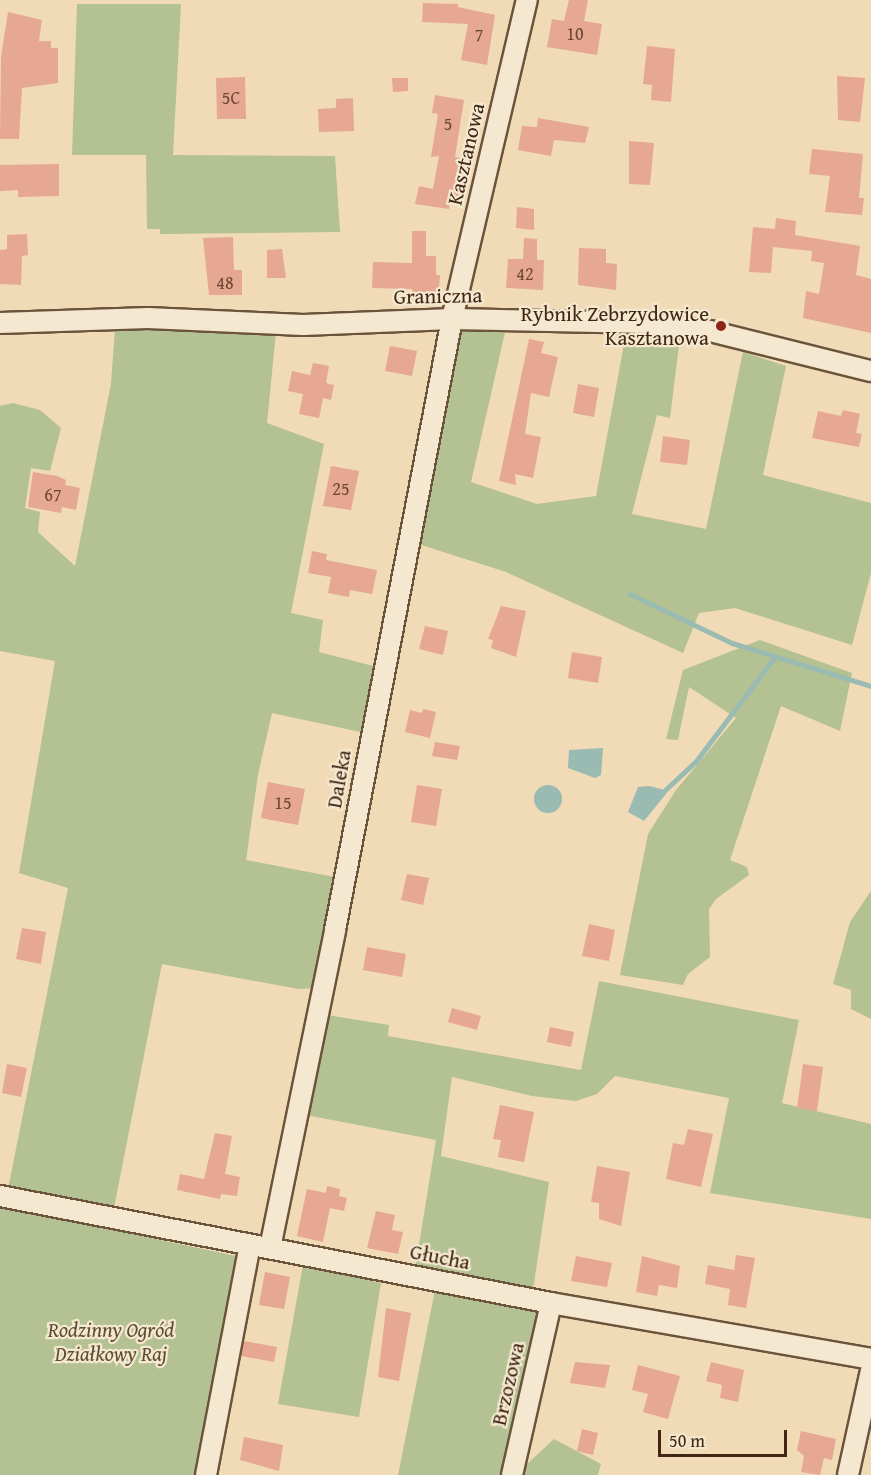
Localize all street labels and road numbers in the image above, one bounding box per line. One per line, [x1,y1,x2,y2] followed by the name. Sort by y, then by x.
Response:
[442,101,490,207] street label: Kasztanowa
[393,283,483,309] street label: Graniczna
[321,748,357,810] street label: Daleka
[408,1239,472,1275] street label: Głucha
[486,1340,530,1428] street label: Brzozowa

